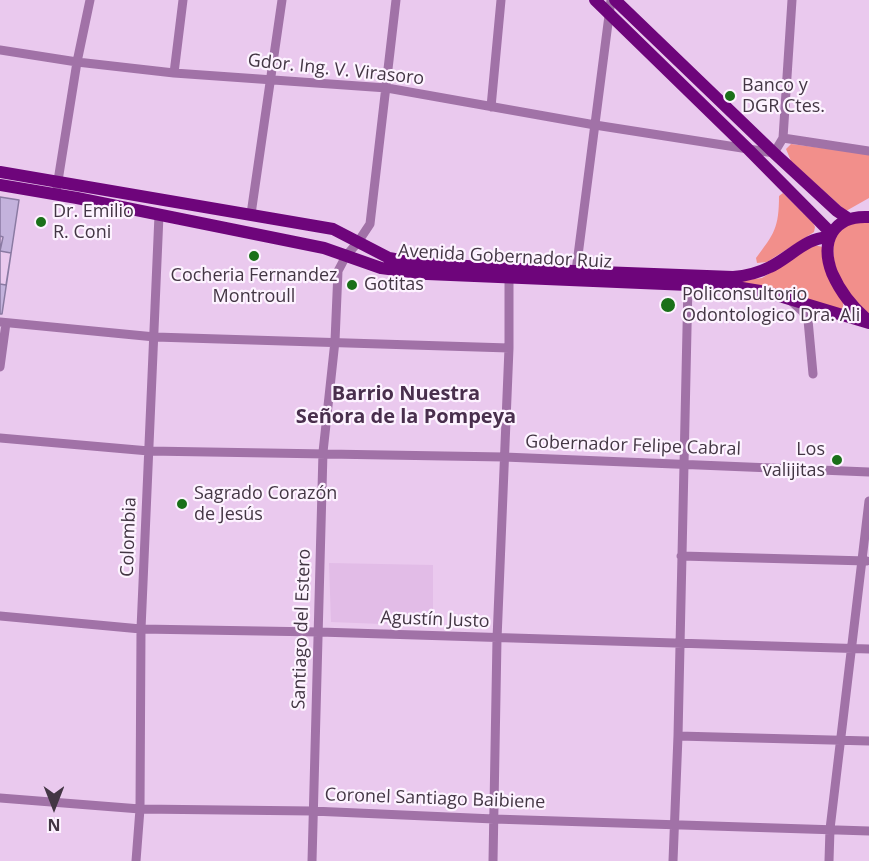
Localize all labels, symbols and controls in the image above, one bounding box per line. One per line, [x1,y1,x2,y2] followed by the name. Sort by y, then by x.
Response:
[247,50,425,90] street label: Gdor. Ing. V. Virasoro
[742,75,825,118] place label: Banco y DGR Ctes.
[723,89,737,103] marker: Banco y DGR Ctes.
[53,201,134,244] place label: Dr. Emilio R. Coni
[34,215,48,229] marker: Dr. Emilio R. Coni
[397,241,613,273] street label: Avenida Gobernador Ruiz
[247,249,261,263] marker: Cocheria Fernandez Montroull
[171,265,337,308] place label: Cocheria Fernandez Montroull
[364,274,424,296] place label: Gotitas
[345,278,359,292] marker: Gotitas
[682,284,860,326] place label: Policonsultorio Odontologico Dra. Ali
[659,296,677,314] marker: Policonsultorio Odontologico Dra. Ali
[296,382,516,429] district label: Barrio Nuestra Señora de la Pompeya
[525,431,741,461] street label: Gobernador Felipe Cabral
[763,439,825,482] place label: Los valijitas
[830,453,844,467] marker: Los valijitas
[194,483,337,526] place label: Sagrado Corazón de Jesús
[117,497,141,577] street label: Colombia
[175,497,189,511] marker: Sagrado Corazón de Jesús
[288,548,316,710] street label: Santiago del Estero
[380,607,490,633] street label: Agustín Justo
[24,777,84,837] north arrow
[324,784,546,814] street label: Coronel Santiago Baibiene
[48,814,61,836] text: N

